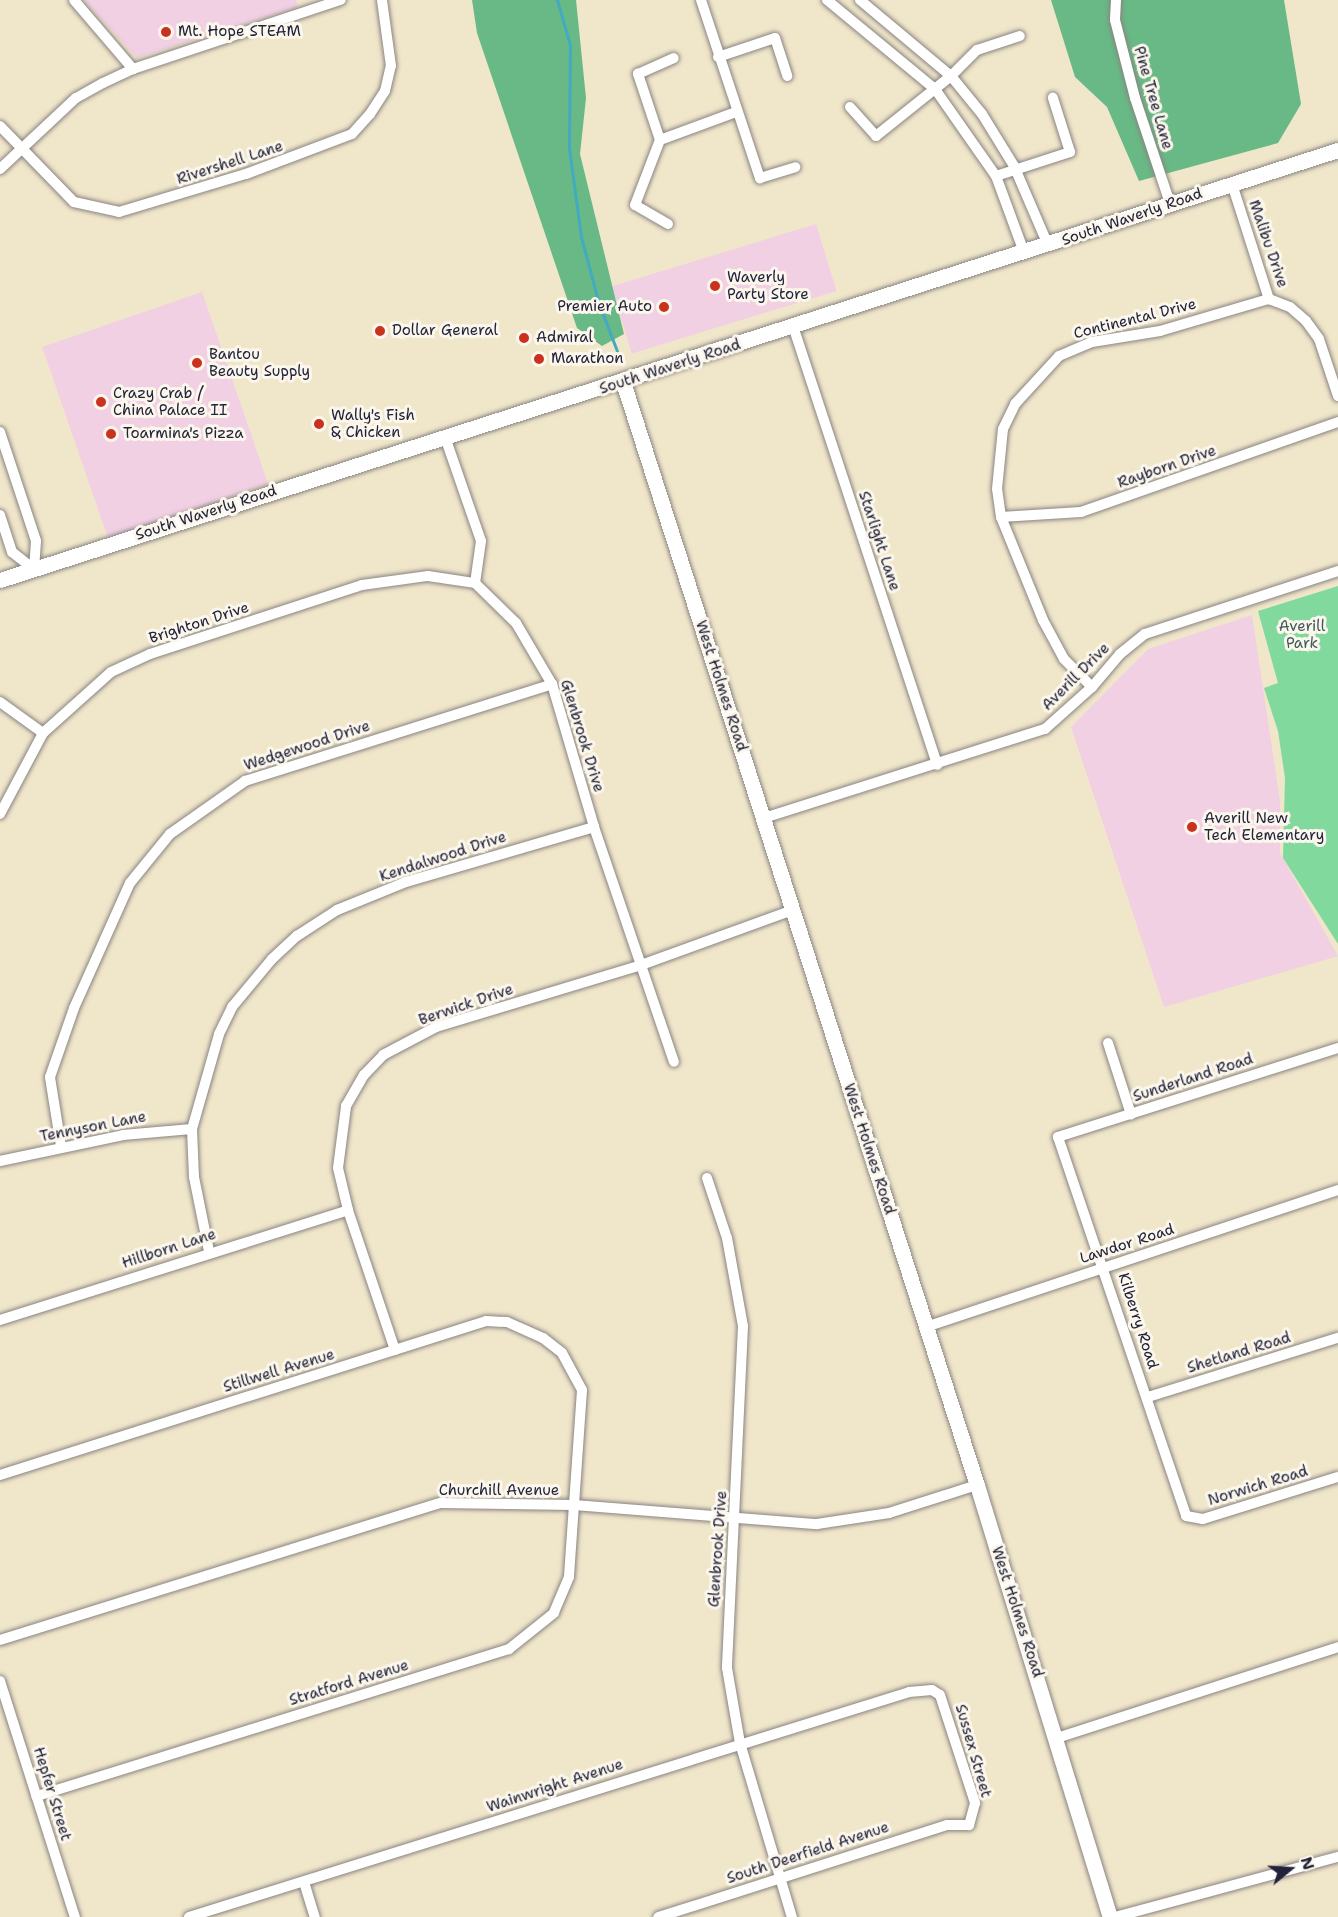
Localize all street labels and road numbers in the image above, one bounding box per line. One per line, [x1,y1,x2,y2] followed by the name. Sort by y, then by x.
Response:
[1130,44,1176,152] street label: Pine Tree Lane
[175,137,285,189] street label: Rivershell Lane
[1059,184,1205,250] street label: South Waverly Road
[1245,198,1291,290] street label: Malibu Drive
[1072,295,1198,343] street label: Continental Drive
[597,336,743,398] street label: South Waverly Road
[1115,442,1219,492] street label: Rayborn Drive
[133,482,279,544] street label: South Waverly Road
[854,489,904,593] street label: Starlight Lane
[147,598,251,648] street label: Brighton Drive
[691,618,751,754] street label: West Holmes Road
[1038,639,1114,715] street label: Averill Drive
[556,678,608,794] street label: Glenbrook Drive
[242,717,372,775] street label: Wedgewood Drive
[377,828,509,886] street label: Kendalwood Drive
[416,980,516,1030] street label: Berwick Drive
[1131,1050,1255,1106] street label: Sunderland Road
[839,1081,899,1217] street label: West Holmes Road
[38,1108,148,1146] street label: Tennyson Lane
[1078,1220,1176,1268] street label: Lawdor Road
[120,1225,218,1273] street label: Hillborn Lane
[1114,1271,1162,1371] street label: Kilberry Road
[1185,1329,1293,1377] street label: Shetland Road
[221,1345,337,1397] street label: Stillwell Avenue
[1206,1462,1310,1510] street label: Norwich Road
[439,1482,559,1500] street label: Churchill Avenue
[705,1490,731,1608] street label: Glenbrook Drive
[987,1544,1047,1680] street label: West Holmes Road
[287,1656,411,1710] street label: Stratford Avenue
[951,1702,995,1800] street label: Sussex Street
[29,1745,75,1843] street label: Hepfer Street
[484,1755,626,1817] street label: Wainwright Avenue
[725,1818,891,1888] street label: South Deerfield Avenue

